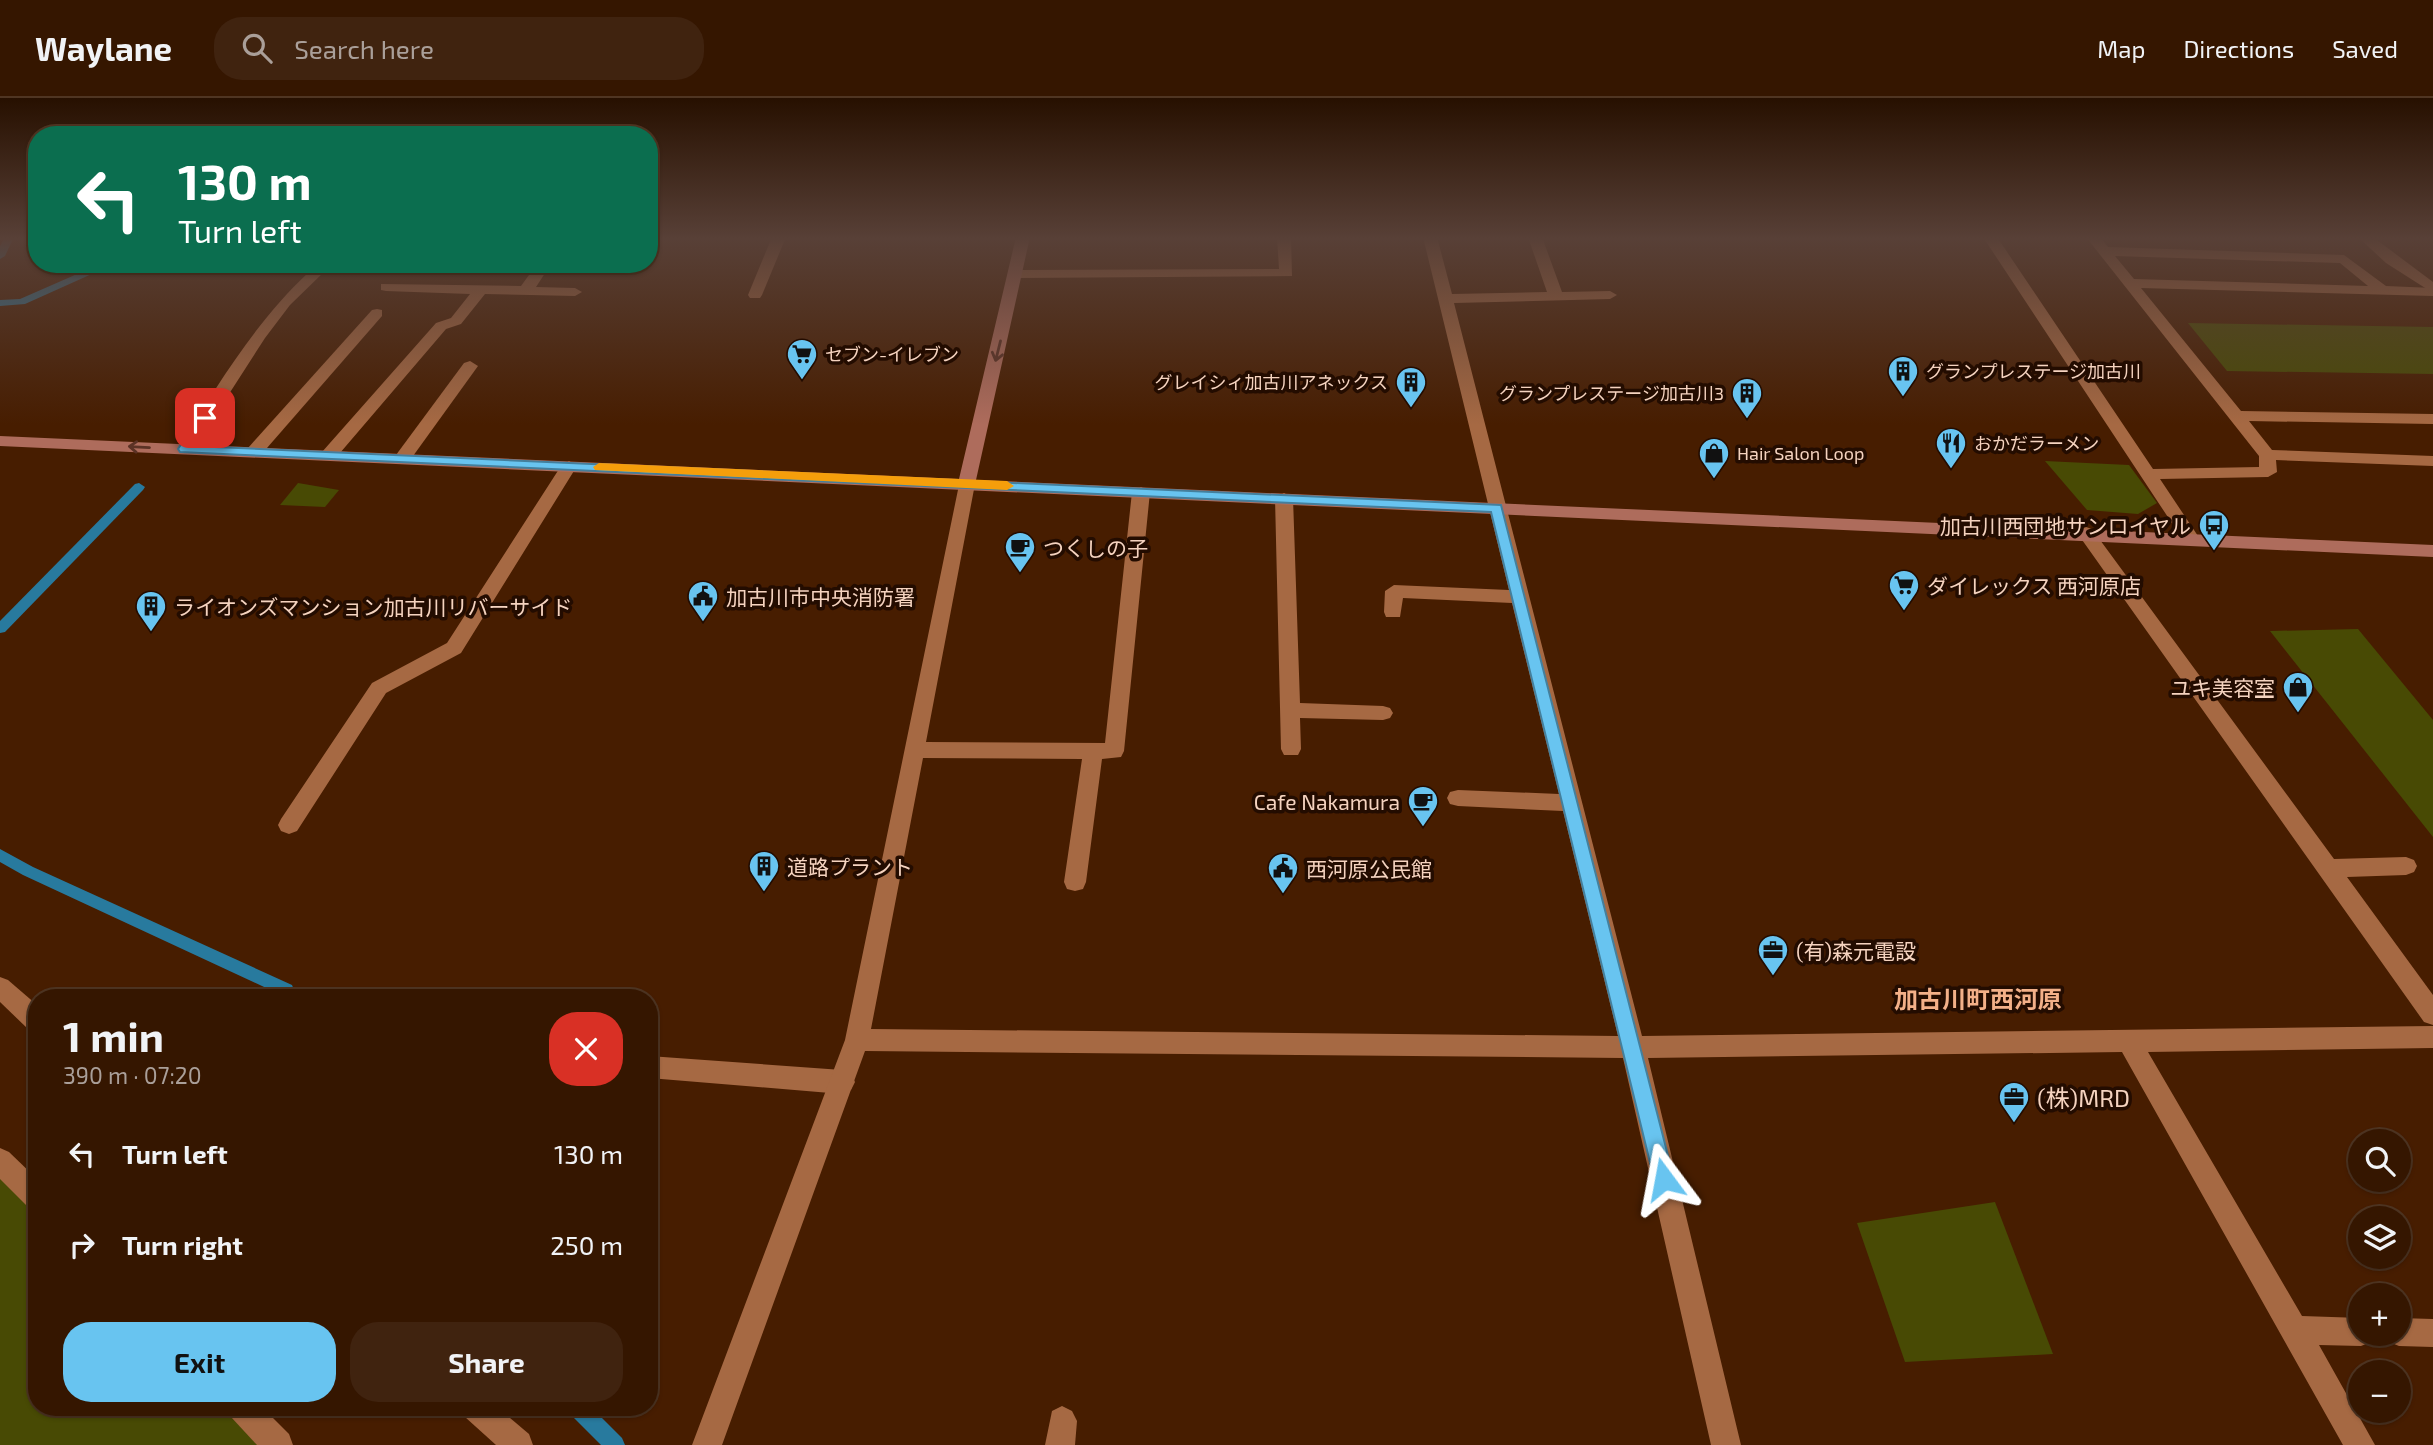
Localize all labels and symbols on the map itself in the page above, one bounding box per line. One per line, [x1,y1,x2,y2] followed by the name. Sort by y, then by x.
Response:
[785,337,819,381] supermarket icon: セブン-イレブン
[991,339,1004,362] one-way arrow
[825,343,959,365] place label: セブン-イレブン
[1886,354,1920,398] building icon: グランプレステージ加古川
[1926,360,2141,382] place label: グランプレステージ加古川
[1394,365,1428,409] building icon: グレイシィ加古川アネックス
[1155,371,1388,393] place label: グレイシィ加古川アネックス
[1730,376,1764,420] building icon: グランプレステージ加古川3
[1499,382,1724,404] place label: グランプレステージ加古川3
[175,388,235,448] pin
[1934,426,1968,470] restaurant icon: おかだラーメン
[1974,432,2099,454] place label: おかだラーメン
[1697,436,1731,480] shop icon: Hair Salon Loop
[128,441,151,454] one-way arrow
[1737,442,1864,464] place label: Hair Salon Loop
[2197,508,2231,552] bus stop icon: 加古川西団地サンロイヤル
[1940,513,2191,538] place label: 加古川西団地サンロイヤル
[1003,530,1037,574] cafe icon: つくしの子
[1043,535,1148,560] place label: つくしの子
[1887,568,1921,612] supermarket icon: ダイレックス 西河原店
[1927,573,2141,598] place label: ダイレックス 西河原店
[686,579,720,623] public building icon: 加古川市中央消防署
[726,584,915,609] place label: 加古川市中央消防署
[134,589,168,633] building icon: ライオンズマンション加古川リバーサイド
[174,594,572,619] place label: ライオンズマンション加古川リバーサイド
[2281,670,2315,714] shop icon: ユキ美容室
[2170,675,2275,700] place label: ユキ美容室
[1406,784,1440,828] cafe icon: Cafe Nakamura
[1254,789,1400,814] place label: Cafe Nakamura
[747,849,781,893] building icon: 道路プラント
[1266,851,1300,895] public building icon: 西河原公民館
[787,854,913,879] place label: 道路プラント
[1306,856,1432,881] place label: 西河原公民館
[1756,933,1790,977] office icon: (有)森元電設
[1796,938,1916,963] place label: (有)森元電設
[1894,984,2062,1013] district label: 加古川町西河原
[1997,1080,2031,1124] office icon: (株)MRD
[2037,1083,2130,1112] place label: (株)MRD
[1627,1142,1701,1216] position arrow

